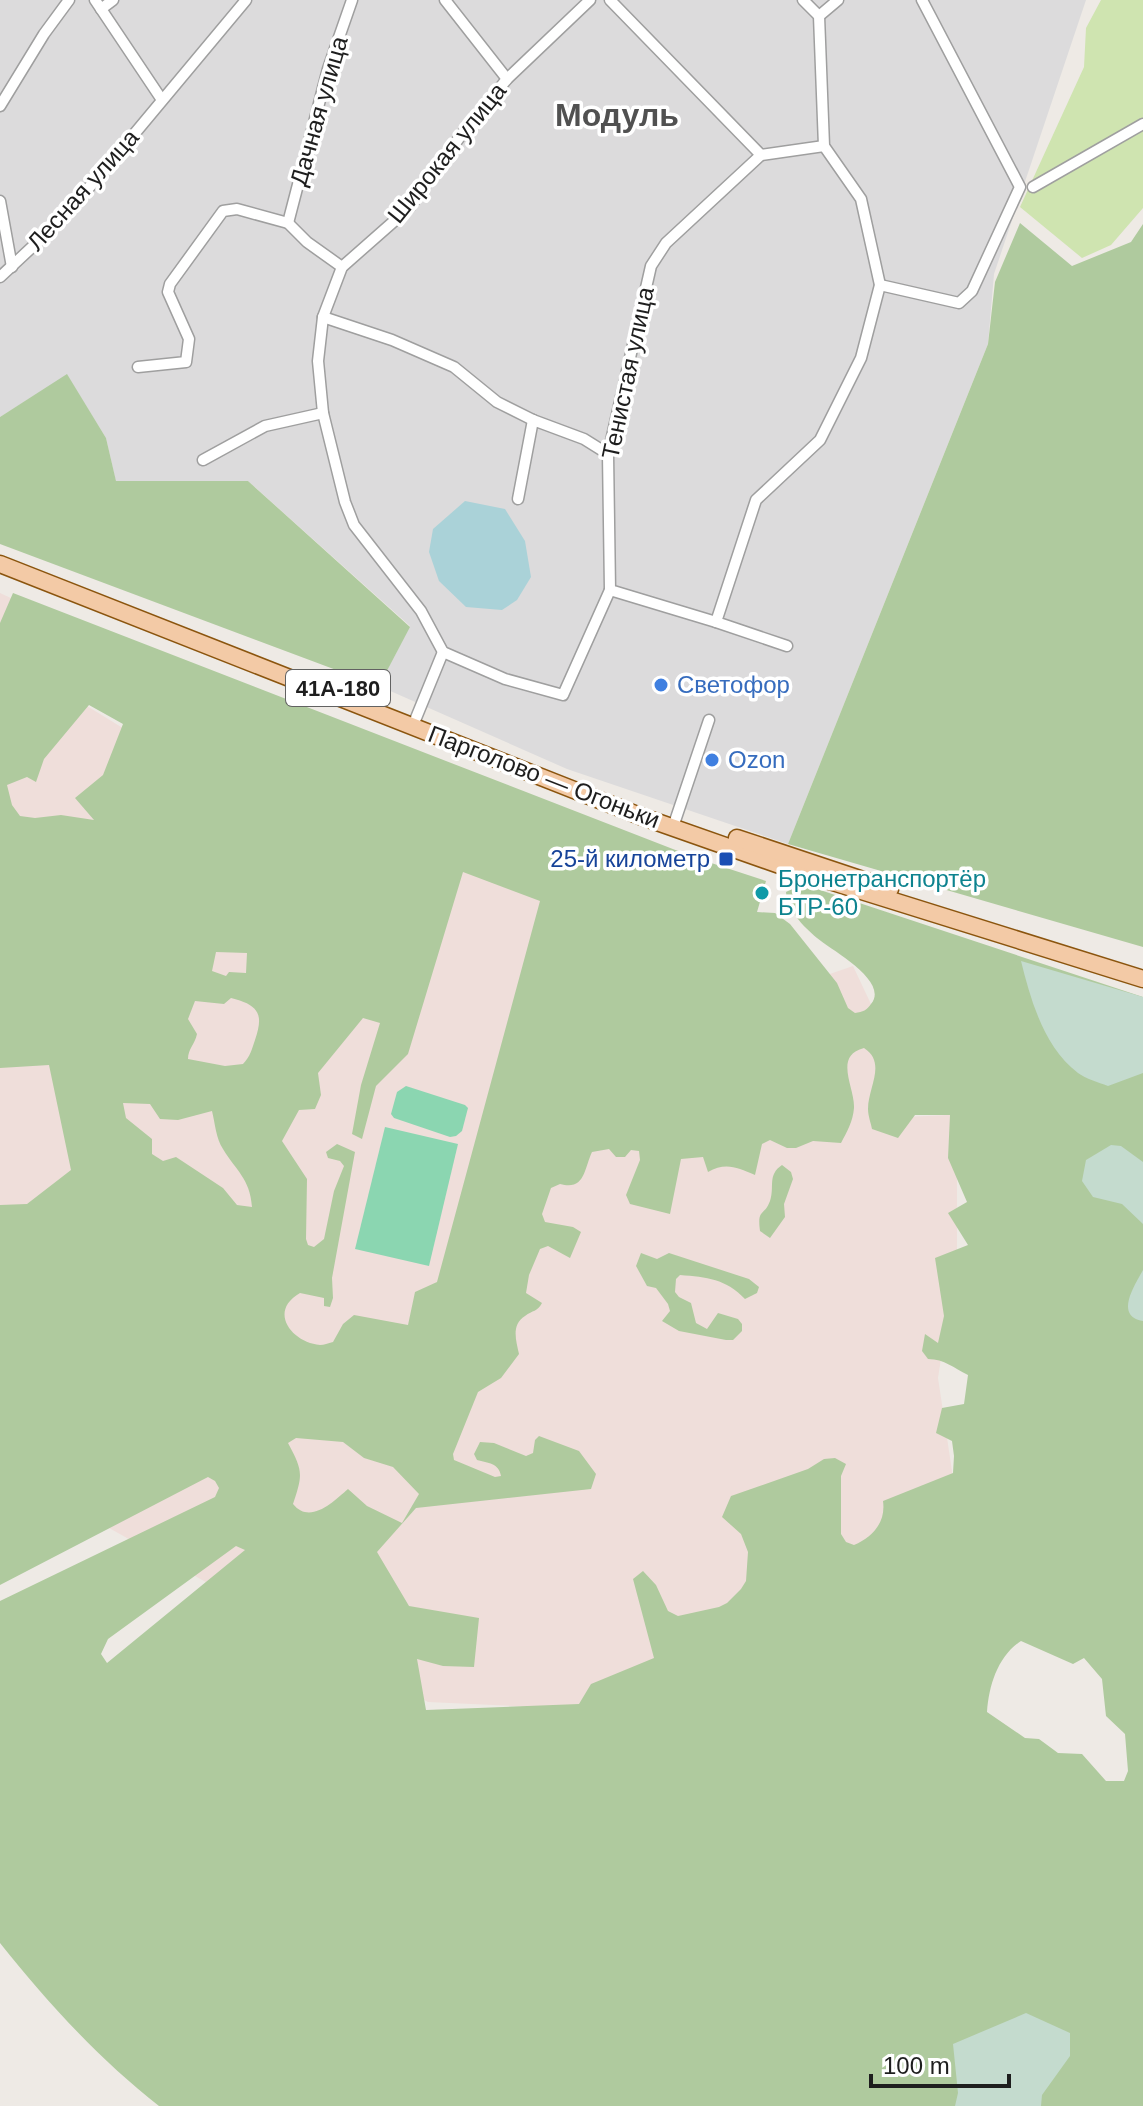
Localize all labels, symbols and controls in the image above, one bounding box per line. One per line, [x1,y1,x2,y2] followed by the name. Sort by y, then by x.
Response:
[284,33,353,189] street label: Дачная улица
[382,77,512,228] street label: Широкая улица
[555,97,679,133] district label: Модуль
[21,123,144,256] street label: Лесная улица
[596,284,659,461] street label: Тенистая улица
[286,670,390,706] road number: 41А-180
[677,671,790,698] place label: Светофор
[652,676,670,694] marker: Светофор
[425,720,664,833] street label: Парголово — Огоньки
[728,746,785,773] place label: Ozon
[703,751,721,769] marker: Ozon
[550,845,710,872] place label: 25-й километр
[717,850,735,868] marker: 25-й километр
[778,865,986,920] place label: Бронетранспортёр БТР-60
[753,884,771,902] marker: Бронетранспортёр БТР-60
[871,2038,1009,2088] scale bar
[883,2052,950,2079] text: 100 m

